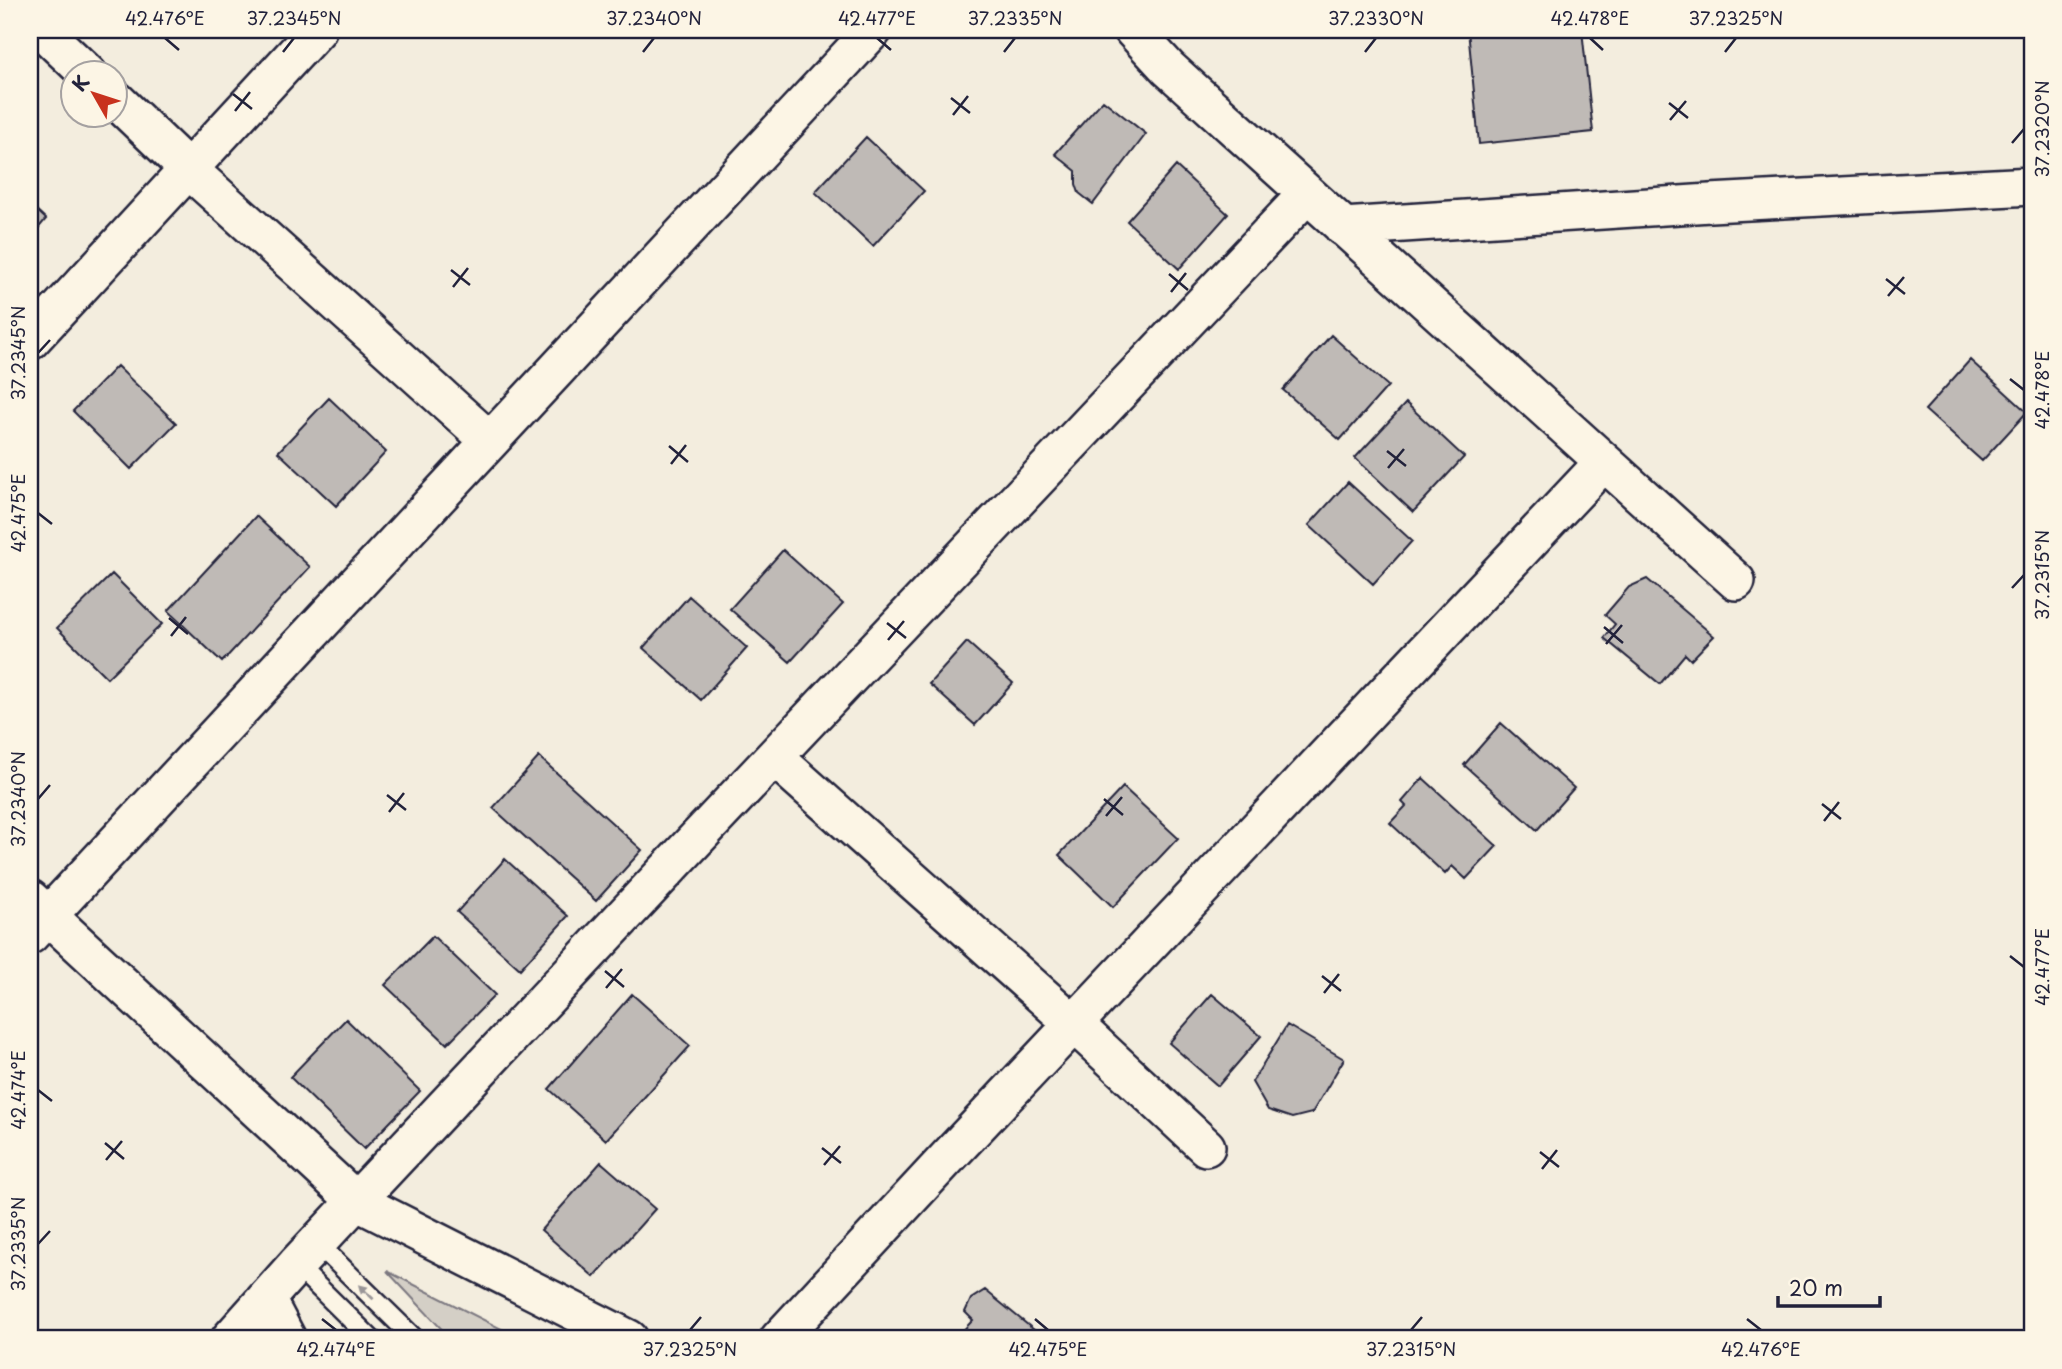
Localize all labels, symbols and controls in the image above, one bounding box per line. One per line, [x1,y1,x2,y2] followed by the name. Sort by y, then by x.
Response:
[125,4,205,31] text: 42.476°E
[246,4,342,31] text: 37.2345°N
[606,4,702,31] text: 37.2340°N
[838,4,916,31] text: 42.477°E
[967,4,1063,31] text: 37.2335°N
[1328,4,1424,31] text: 37.2330°N
[1551,4,1629,31] text: 42.478°E
[1689,4,1783,31] text: 37.2325°N
[60,60,130,130] north arrow
[65,68,95,97] text: K
[2028,80,2055,178] text: 37.2320°N
[4,305,31,401] text: 37.2345°N
[2028,351,2055,429] text: 42.478°E
[4,473,31,553] text: 42.475°E
[2028,530,2055,620] text: 37.2315°N
[4,751,31,847] text: 37.2340°N
[2028,928,2055,1006] text: 42.477°E
[4,1050,31,1130] text: 42.474°E
[4,1196,31,1292] text: 37.2335°N
[1778,1264,1880,1308] scale bar
[1789,1271,1843,1303] text: 20 m
[358,1284,375,1300] one-way arrow
[296,1335,376,1362] text: 42.474°E
[643,1335,737,1362] text: 37.2325°N
[1008,1335,1088,1362] text: 42.475°E
[1366,1335,1456,1362] text: 37.2315°N
[1721,1335,1801,1362] text: 42.476°E

